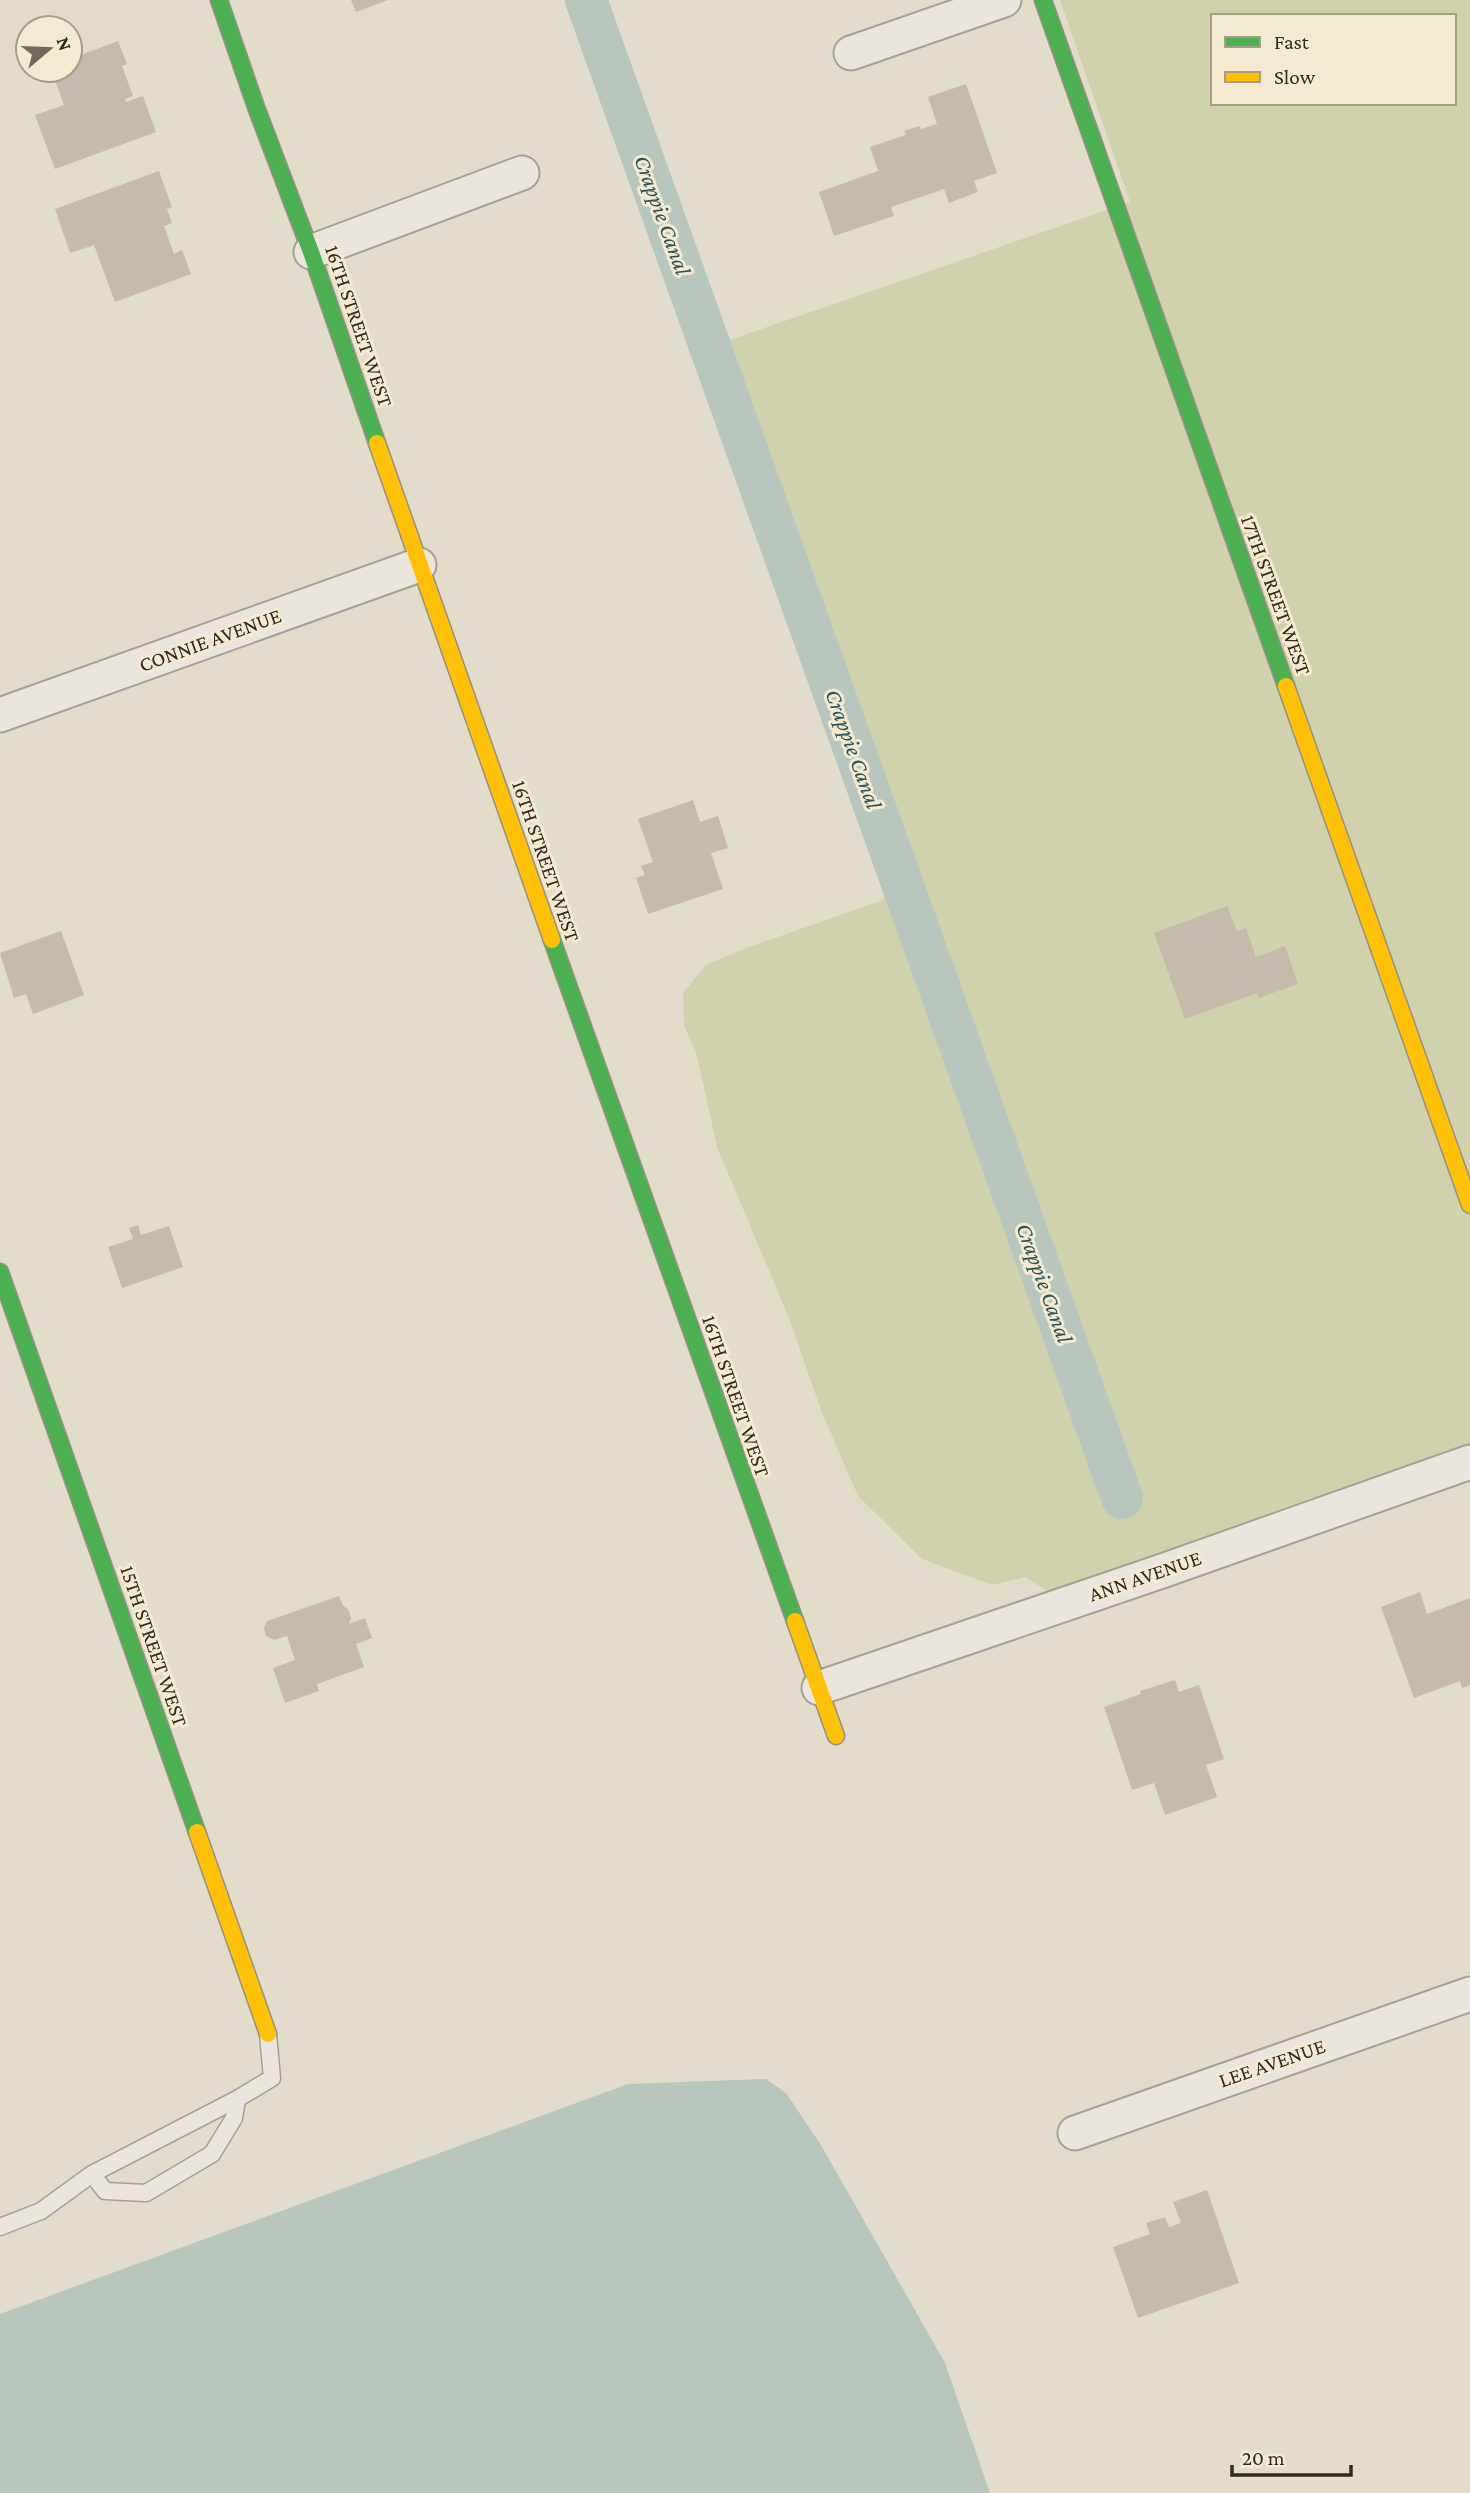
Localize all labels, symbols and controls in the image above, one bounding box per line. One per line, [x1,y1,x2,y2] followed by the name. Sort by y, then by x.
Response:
[14,14,84,84] north arrow
[1211,14,1456,105] legend
[1274,30,1310,54] text: Fast
[53,34,77,53] text: N
[1274,65,1316,89] text: Slow
[629,152,697,279] water label: Crappie Canal
[320,242,398,411] street label: 16TH STREET WEST
[1236,512,1316,679] street label: 17TH STREET WEST
[136,603,284,677] street label: CONNIE AVENUE
[820,686,888,813] water label: Crappie Canal
[507,777,585,946] street label: 16TH STREET WEST
[1011,1220,1079,1347] water label: Crappie Canal
[697,1312,775,1481] street label: 16TH STREET WEST
[1086,1546,1204,1606] street label: ANN AVENUE
[115,1562,193,1730] street label: 15TH STREET WEST
[1216,2034,1328,2092] street label: LEE AVENUE
[1232,2434,1351,2478] scale bar
[1242,2446,1285,2470] text: 20 m

